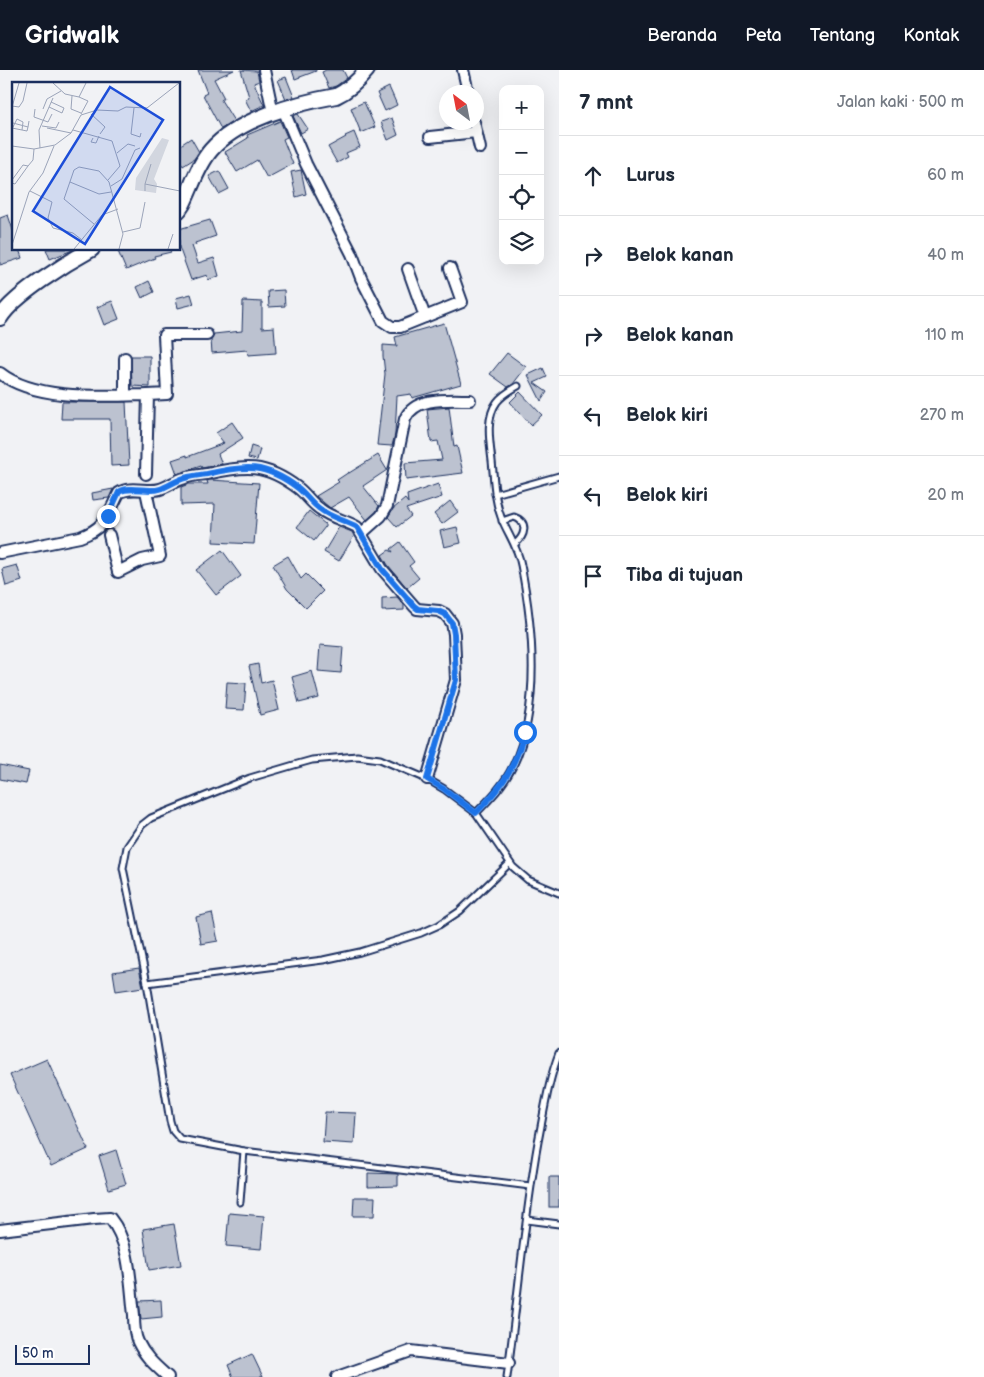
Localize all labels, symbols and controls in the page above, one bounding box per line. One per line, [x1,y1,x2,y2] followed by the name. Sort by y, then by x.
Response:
[25,21,119,50] text: Gridwalk
[647,25,717,46] text: Beranda
[745,25,782,46] text: Peta
[810,25,875,46] text: Tentang
[903,25,959,46] text: Kontak
[12,82,180,250] inset map
[439,85,484,130] north arrow
[499,85,544,265] map controls
[499,85,544,130] button: +
[579,90,633,115] text: 7 mnt
[837,93,964,112] text: Jalan kaki · 500 m
[499,130,544,175] button: −
[579,162,607,190] icon: ahead
[626,164,675,187] text: Lurus
[927,166,964,185] text: 60 m
[499,175,544,220] button: locate
[499,220,544,265] button: layers
[579,242,607,270] icon: right
[626,244,734,267] text: Belok kanan
[927,246,964,265] text: 40 m
[579,322,607,350] icon: right
[626,324,734,347] text: Belok kanan
[925,326,964,345] text: 110 m
[579,402,607,430] icon: left
[626,404,708,427] text: Belok kiri
[920,406,964,425] text: 270 m
[579,482,607,510] icon: left
[626,484,708,507] text: Belok kiri
[928,486,964,505] text: 20 m
[97,505,120,528] route end
[579,562,607,590] icon: arrive
[626,564,743,587] text: Tiba di tujuan
[514,721,537,744] route start
[15,1342,90,1365] scale bar
[22,1345,54,1362] text: 50 m

